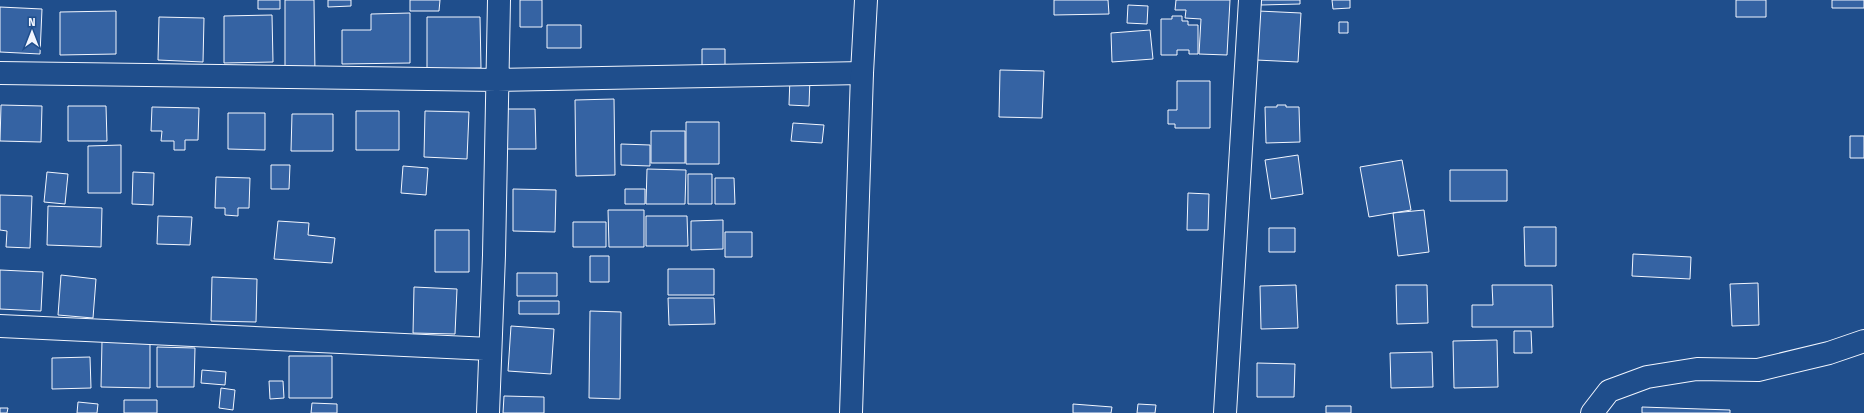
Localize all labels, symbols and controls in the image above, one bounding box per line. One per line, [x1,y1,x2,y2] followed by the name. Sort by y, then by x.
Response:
[12,12,52,52] north arrow
[28,16,36,29] text: N

